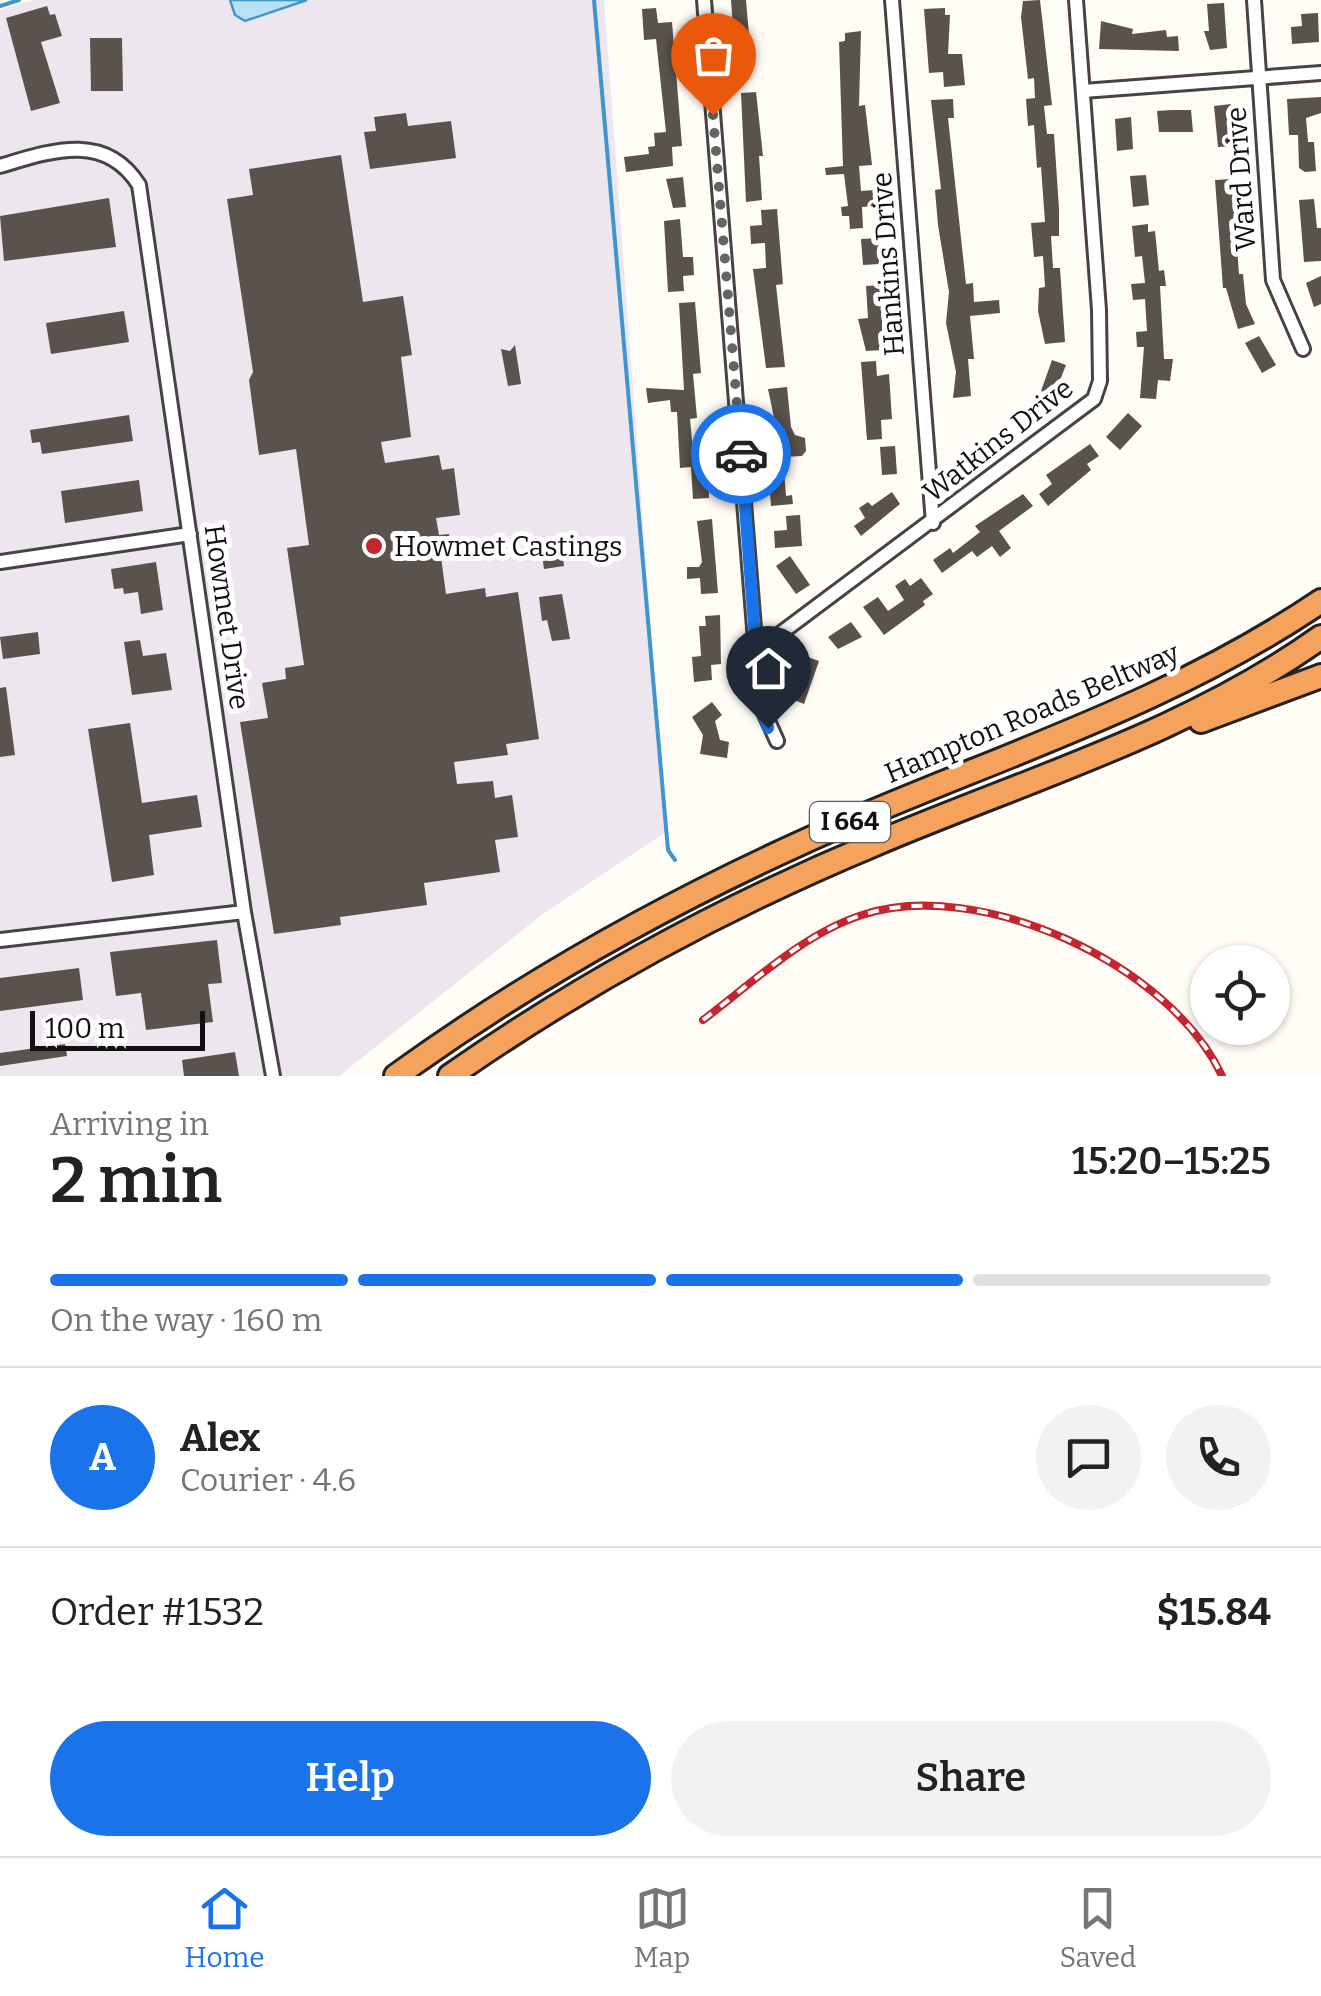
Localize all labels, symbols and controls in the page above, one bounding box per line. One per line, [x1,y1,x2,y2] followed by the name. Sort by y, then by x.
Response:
[671,13,756,116] pin
[686,28,741,83] icon: bag
[1219,106,1263,252] street label: Ward Drive
[865,171,911,357] street label: Hankins Drive
[917,371,1079,509] street label: Watkins Drive
[691,404,791,504] courier
[714,427,769,482] icon: car
[198,522,256,712] street label: Howmet Drive
[394,530,623,563] place label: Howmet Castings
[363,535,385,557] marker: Howmet Castings
[726,626,811,729] pin
[880,636,1184,790] street label: Hampton Roads Beltway
[741,641,796,696] icon: home
[810,802,890,842] road number: I 664
[1190,945,1290,1045] map controls
[1190,945,1290,1045] button: locate
[30,1006,205,1050] scale bar
[45,1012,125,1045] text: 100 m
[50,1105,209,1143] text: Arriving in
[1072,1138,1271,1184] text: 15:20–15:25
[50,1141,222,1219] text: 2 min
[50,1301,322,1339] text: On the way · 160 m
[1036,1405,1141,1510] button: chat
[1166,1405,1271,1510] button: phone
[180,1415,260,1461] text: Alex
[89,1434,116,1480] text: A
[180,1461,356,1499] text: Courier · 4.6
[50,1589,264,1635] text: Order #1532
[1157,1589,1271,1635] text: $15.84
[50,1721,651,1836] button: Help
[671,1721,1271,1836] button: Share
[185,1881,265,1974] tab: Home
[634,1881,690,1974] tab: Map
[1059,1881,1136,1974] tab: Saved

